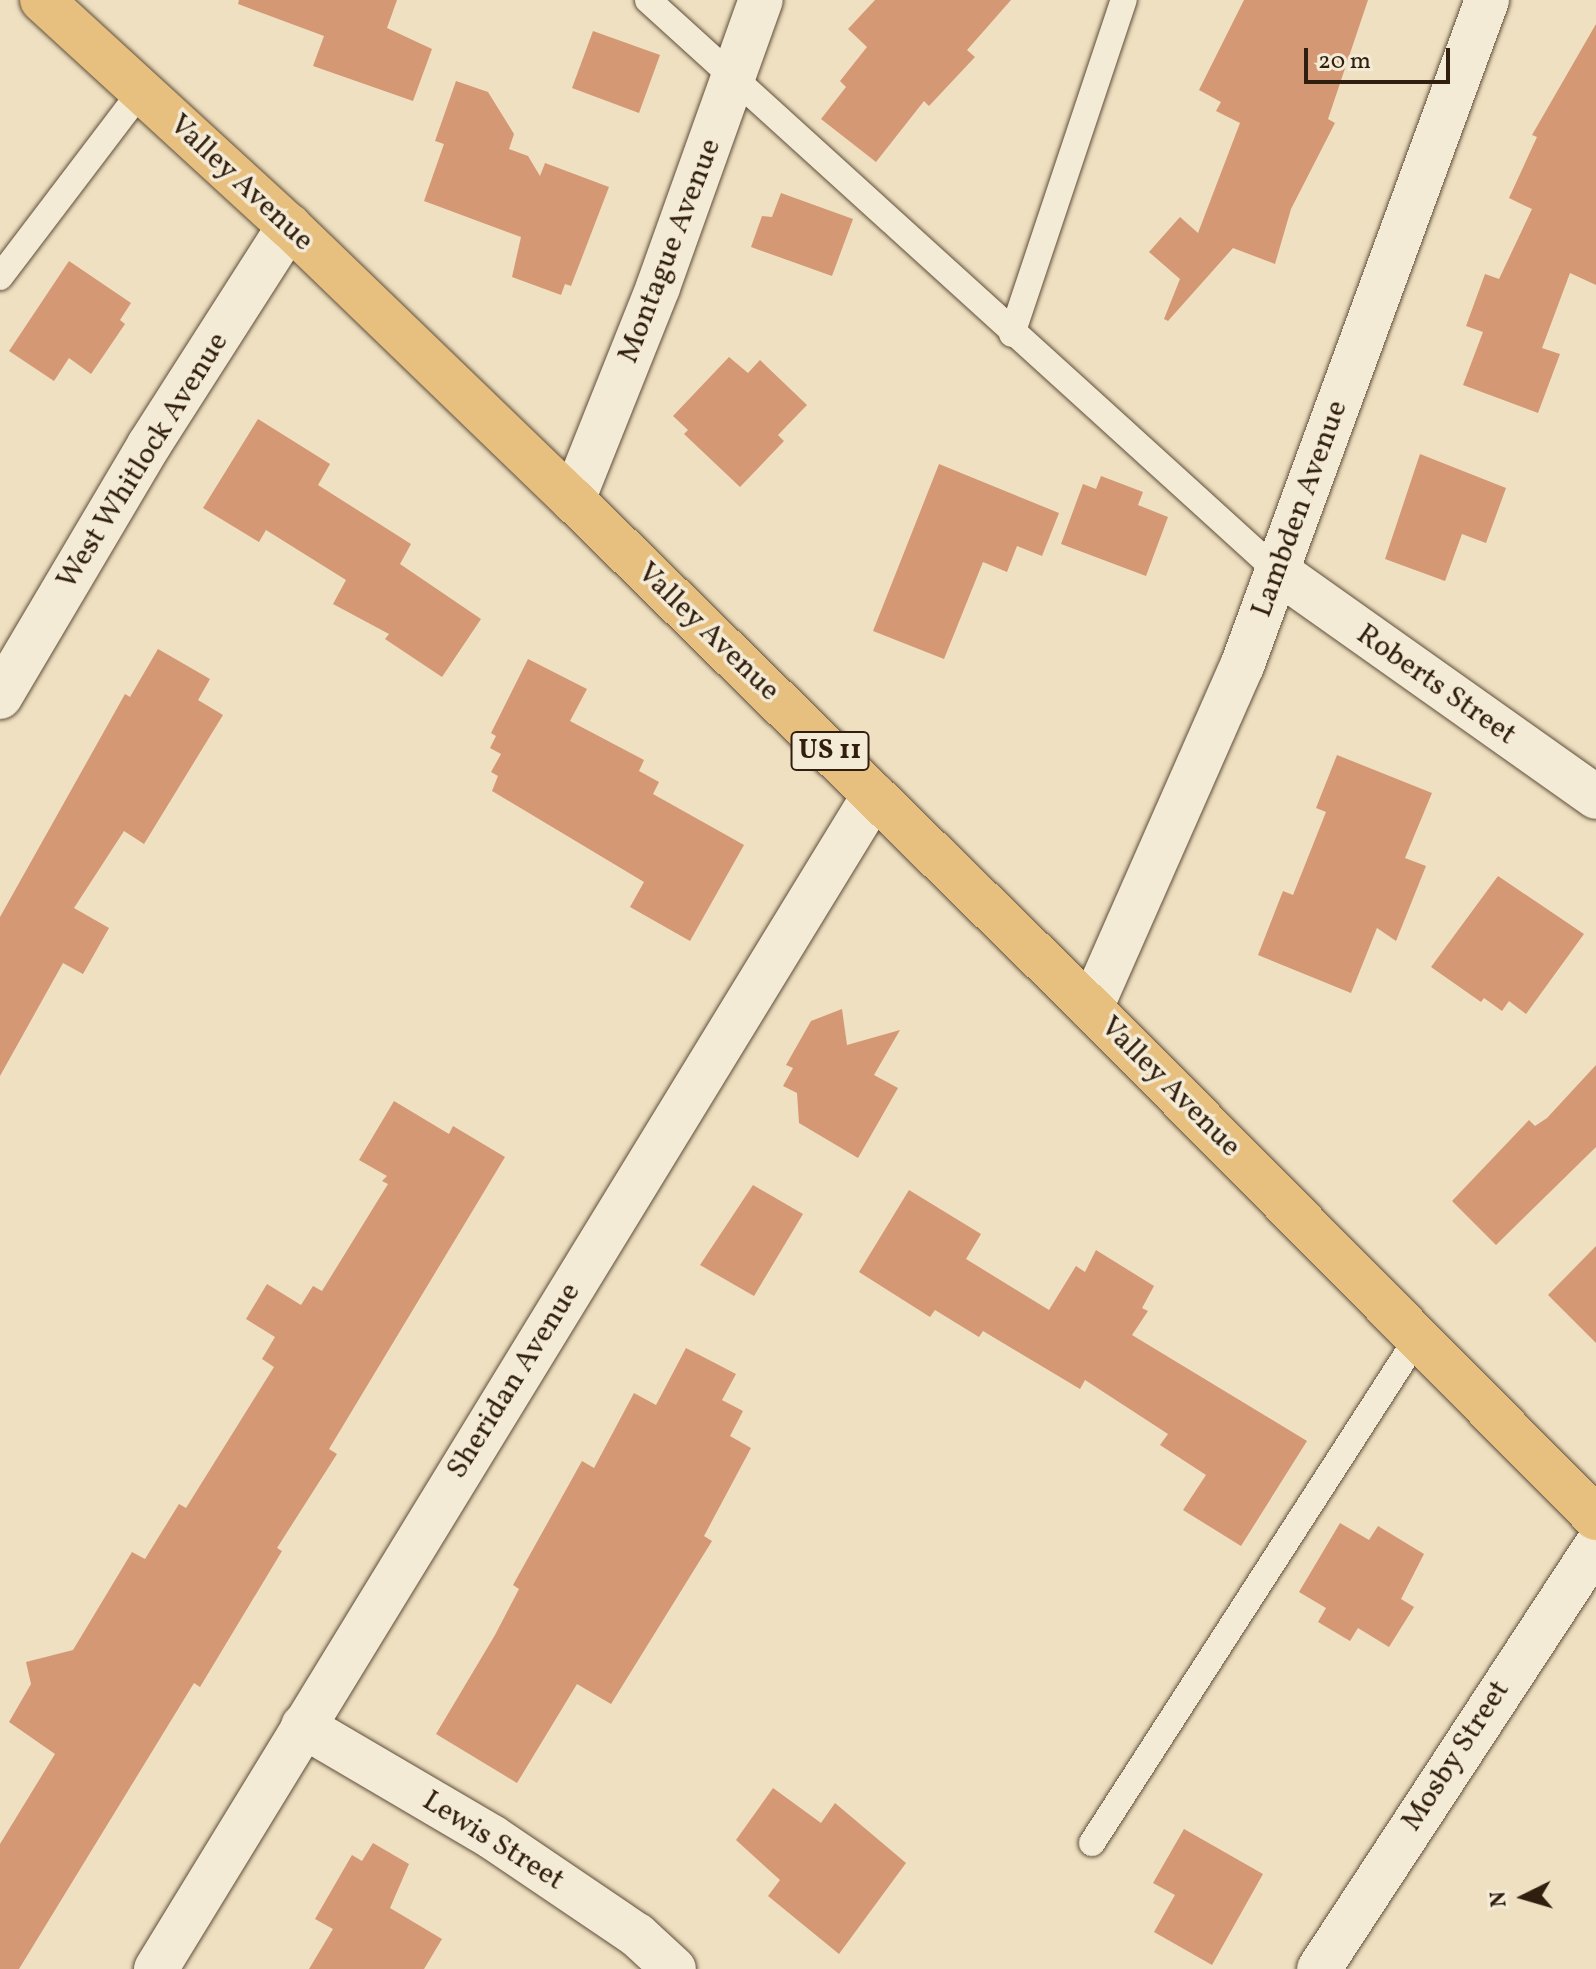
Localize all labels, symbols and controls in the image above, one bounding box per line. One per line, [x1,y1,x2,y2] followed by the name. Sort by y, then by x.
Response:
[1308,32,1454,82] scale bar
[1318,45,1371,79] text: 20 m
[161,107,321,259] street label: Valley Avenue
[611,134,729,368] street label: Montague Avenue
[49,326,237,596] street label: West Whitlock Avenue
[1244,396,1356,622] street label: Lambden Avenue
[629,555,787,709] street label: Valley Avenue
[1349,617,1523,753] street label: Roberts Street
[790,727,870,775] road number: US 11
[1092,1009,1248,1165] street label: Valley Avenue
[439,1276,589,1486] street label: Sheridan Avenue
[1394,1674,1518,1838] street label: Mosby Street
[415,1783,571,1899] street label: Lewis Street
[1484,1857,1564,1937] north arrow
[1483,1890,1516,1908] text: N

